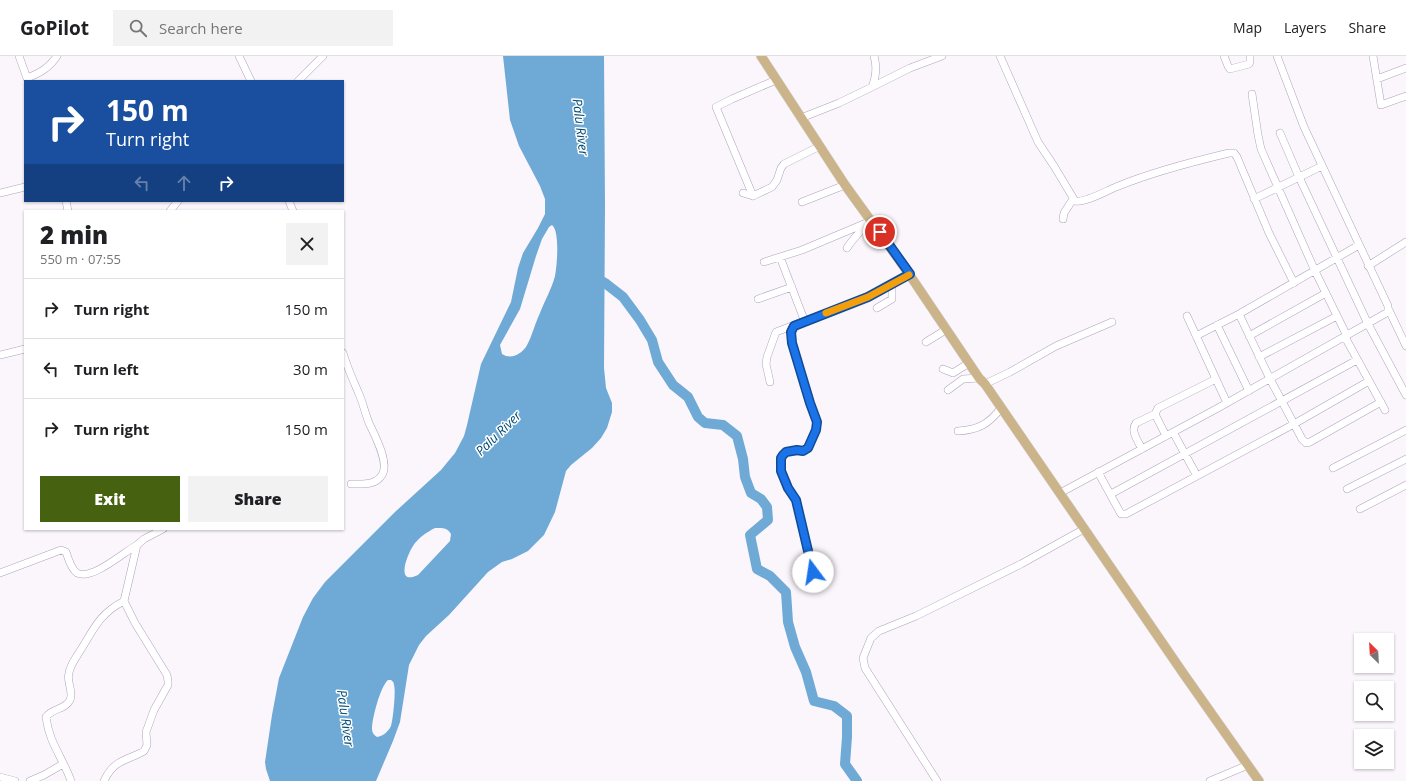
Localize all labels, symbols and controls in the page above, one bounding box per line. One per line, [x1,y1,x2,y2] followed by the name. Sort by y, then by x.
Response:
[113,10,393,46] search box
[20,15,89,41] text: GoPilot
[127,17,149,39] icon: search
[159,18,243,38] text: Search here
[1233,18,1262,37] text: Map
[1284,18,1326,37] text: Layers
[1348,18,1386,37] text: Share
[106,91,189,129] text: 150 m
[40,96,92,148] icon: right
[569,98,594,157] water label: Palu River
[106,127,189,151] text: Turn right
[131,172,153,194] icon: left
[173,172,195,194] icon: ahead
[215,172,237,194] icon: right
[863,215,897,249] pin
[40,218,108,251] text: 2 min
[869,221,891,243] icon: arrive
[286,223,328,265] button: close
[40,250,121,268] text: 550 m · 07:55
[40,298,62,320] icon: right
[74,299,149,319] text: Turn right
[284,299,328,319] text: 150 m
[40,358,62,380] icon: left
[74,359,139,379] text: Turn left
[293,359,328,379] text: 30 m
[471,406,525,459] water label: Palu River
[40,418,62,440] icon: right
[74,419,149,439] text: Turn right
[284,419,328,439] text: 150 m
[40,476,180,522] button: Exit
[188,476,328,522] button: Share
[792,551,834,593] position arrow
[1354,633,1394,673] north arrow
[1354,633,1394,769] map controls
[1354,681,1394,721] button: search
[333,688,359,748] water label: Palu River
[1354,729,1394,769] button: layers

